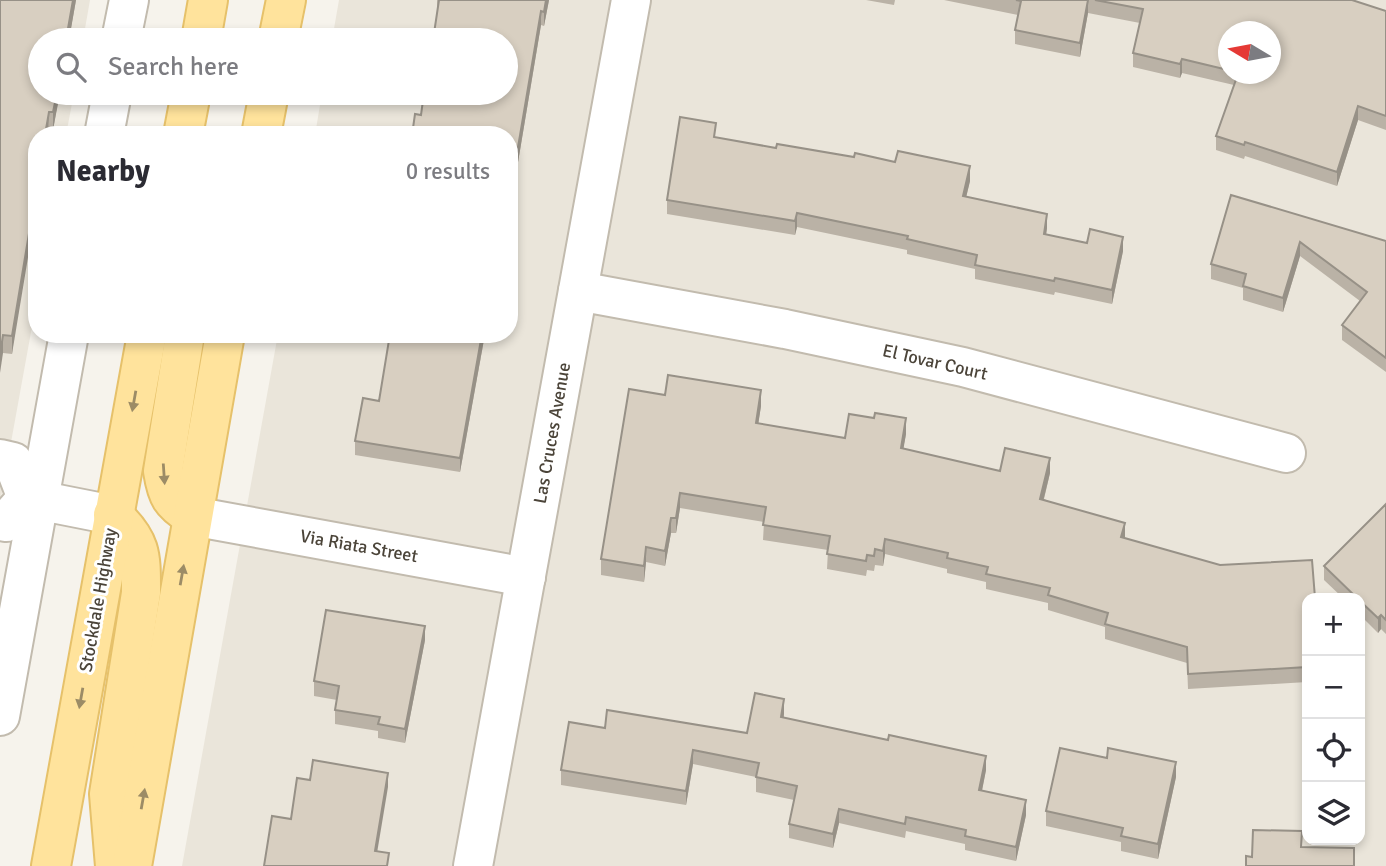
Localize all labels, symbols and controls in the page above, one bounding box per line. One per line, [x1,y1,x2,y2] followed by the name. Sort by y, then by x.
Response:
[1218,21,1281,84] north arrow
[28,28,518,105] search box
[52,48,90,86] icon: search
[108,51,239,83] text: Search here
[56,153,150,190] text: Nearby
[406,157,490,186] text: 0 results
[880,339,990,385] street label: El Tovar Court
[529,361,575,505] street label: Las Cruces Avenue
[128,390,139,412] one-way arrow
[159,463,170,485] one-way arrow
[298,525,420,567] street label: Via Riata Street
[75,526,122,674] street label: Stockdale Highway
[177,564,188,586] one-way arrow
[1302,593,1365,845] map controls
[1302,593,1365,656] button: +
[1302,656,1365,719] button: −
[75,687,86,709] one-way arrow
[1302,719,1365,782] button: locate
[1302,782,1365,845] button: layers
[138,788,149,810] one-way arrow

